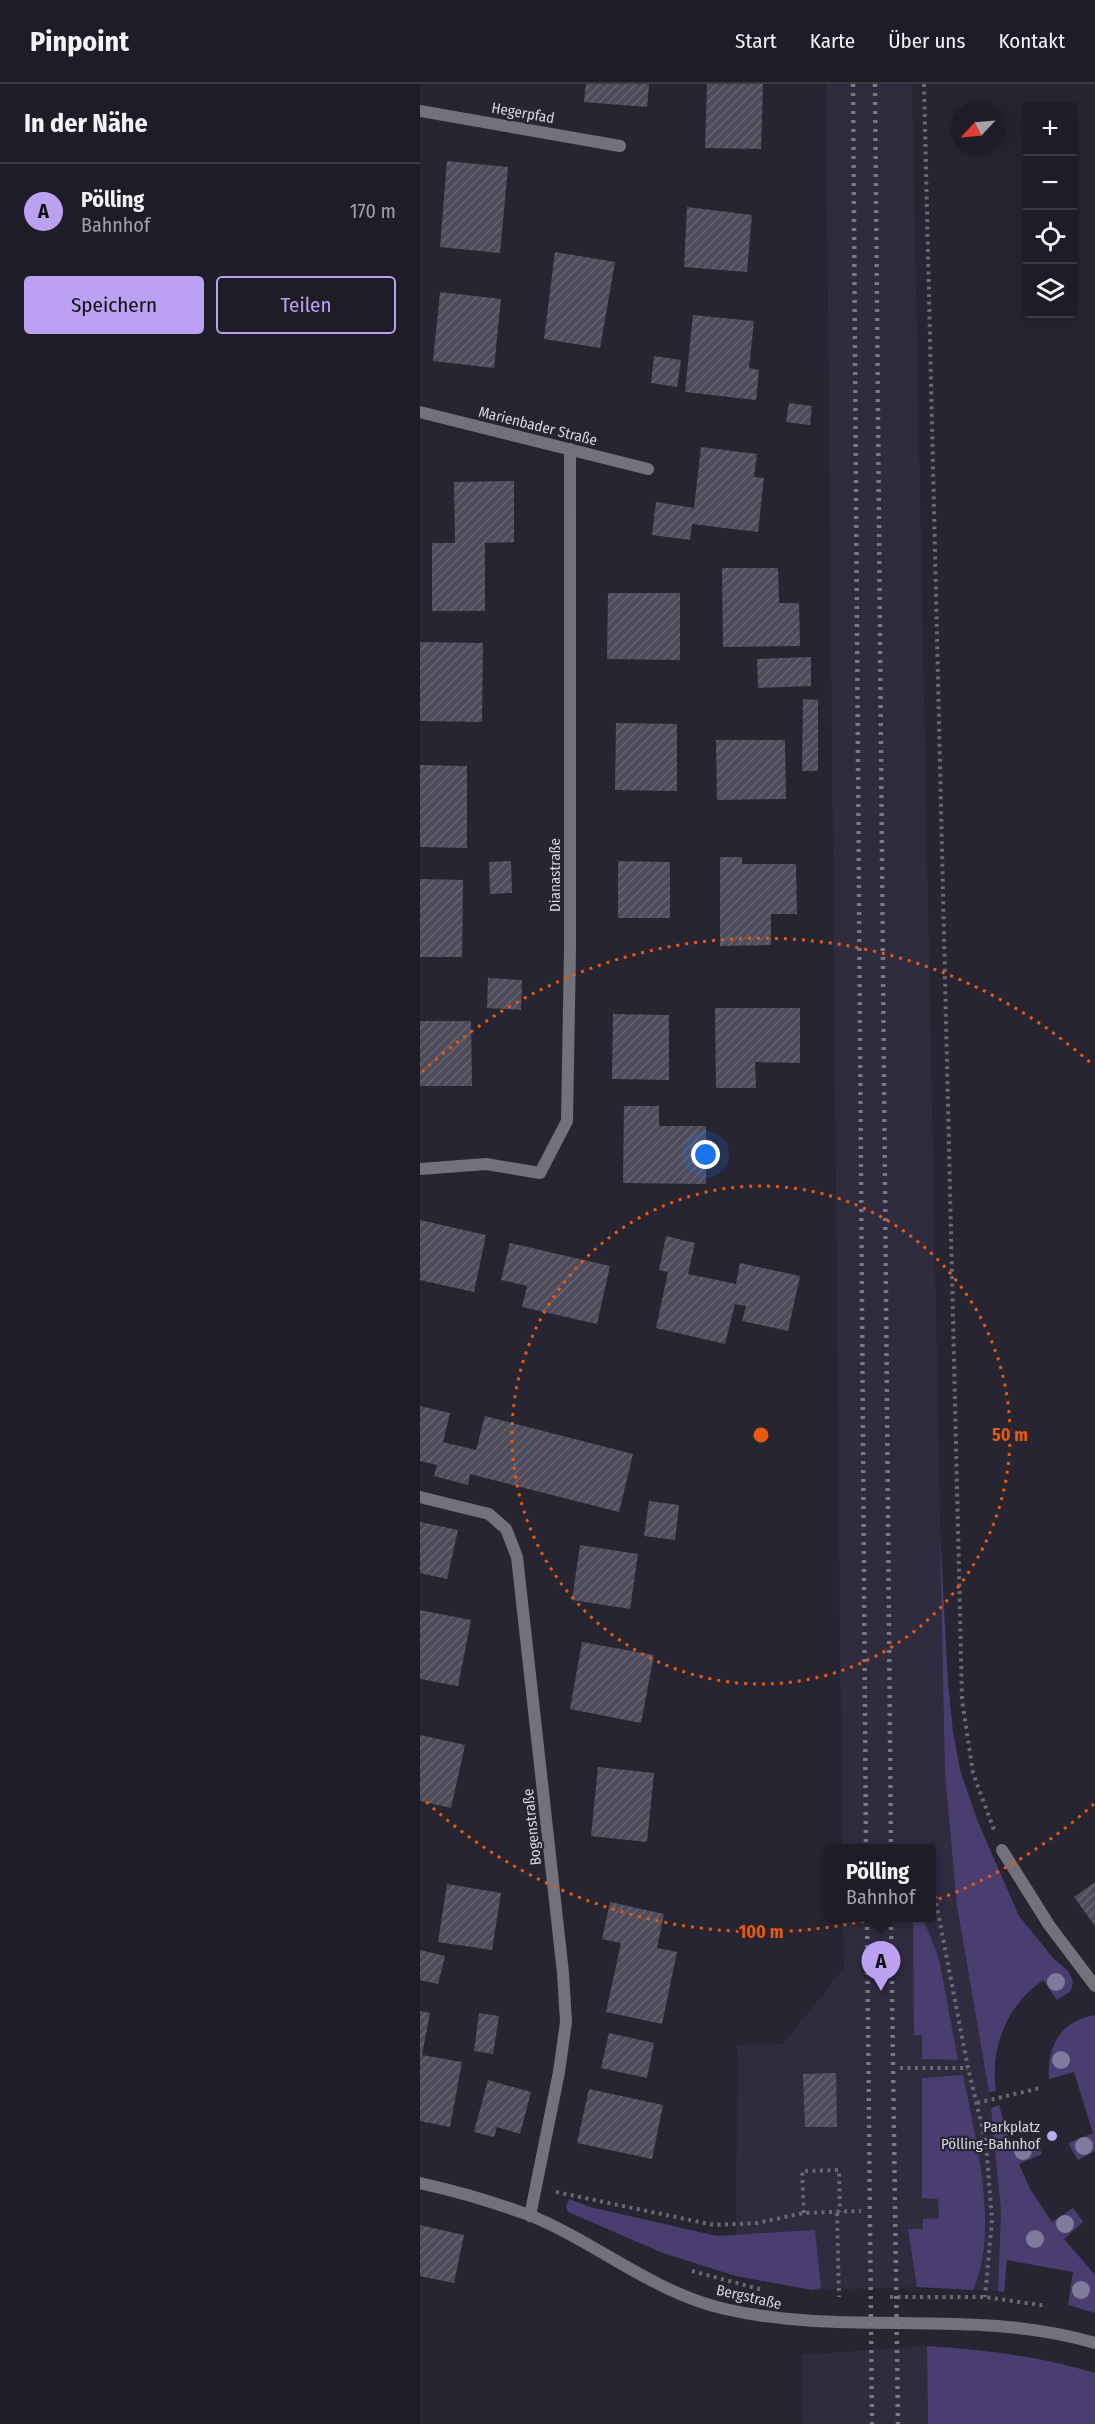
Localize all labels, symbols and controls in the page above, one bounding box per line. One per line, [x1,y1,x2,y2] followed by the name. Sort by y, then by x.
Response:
[30,25,129,58] text: Pinpoint
[735,28,777,54] text: Start
[810,28,855,54] text: Karte
[888,28,965,54] text: Über uns
[998,28,1065,54] text: Kontakt
[490,99,556,127] street label: Hegerpfad
[951,102,1005,156] north arrow
[1023,102,1077,318] map controls
[1023,102,1077,156] button: +
[24,108,148,139] text: In der Nähe
[1023,156,1077,210] button: −
[81,186,144,213] text: Pölling
[38,199,49,223] text: A
[350,199,396,223] text: 170 m
[1023,210,1077,264] button: locate
[81,213,150,237] text: Bahnhof
[1023,264,1077,318] button: layers
[24,276,204,334] button: Speichern
[216,276,396,334] button: Teilen
[477,403,599,449] street label: Marienbader Straße
[546,838,564,912] street label: Dianastraße
[691,1140,720,1169] your location
[992,1424,1028,1446] text: 50 m
[751,1425,771,1445] centre of rings
[519,1788,545,1866] street label: Bogenstraße
[825,1844,936,1922] popup
[846,1858,909,1885] text: Pölling
[846,1885,915,1909] text: Bahnhof
[739,1921,783,1943] text: 100 m
[862,1942,900,1991] pin: A
[941,2118,1041,2153] place label: Parkplatz Pölling-Bahnhof
[1045,2129,1059,2143] marker: Parkplatz Pölling-Bahnhof
[715,2281,783,2313] street label: Bergstraße

